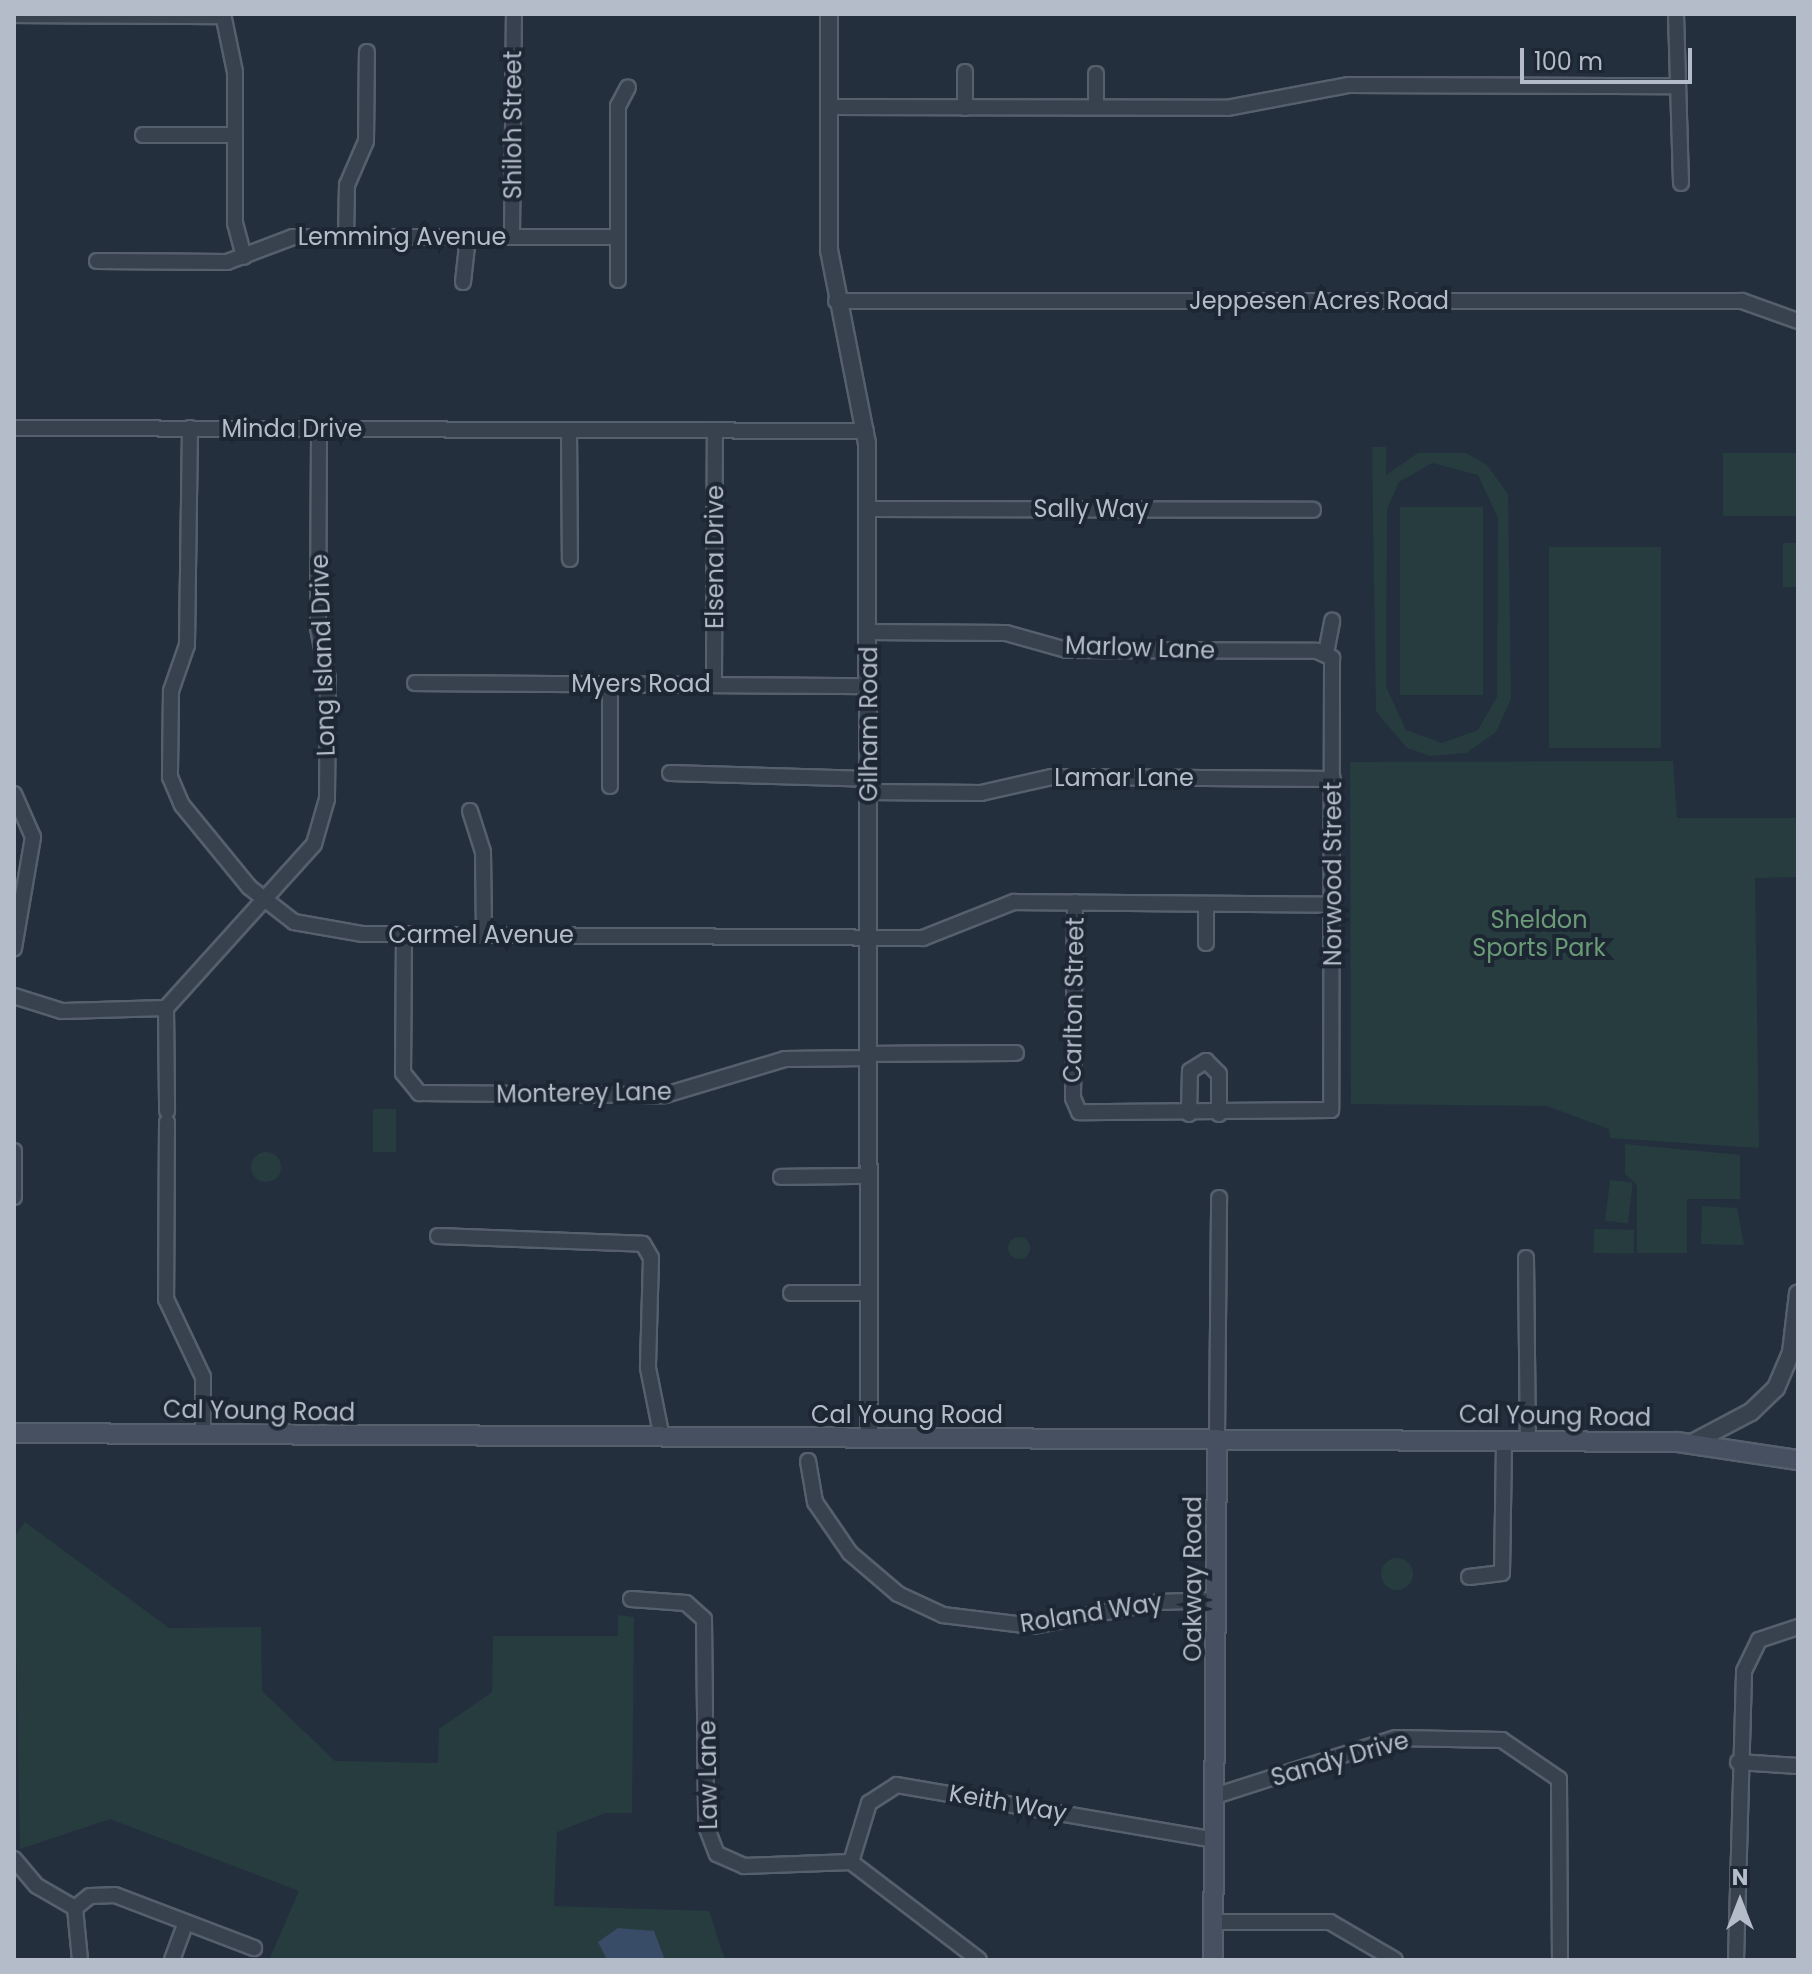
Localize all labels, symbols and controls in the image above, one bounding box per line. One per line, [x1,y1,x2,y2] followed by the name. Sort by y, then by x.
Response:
[1524,32,1696,82] scale bar
[1534,45,1603,78] text: 100 m
[499,51,527,199] street label: Shiloh Street
[298,223,506,251] street label: Lemming Avenue
[1189,287,1449,315] street label: Jeppesen Acres Road
[222,415,362,443] street label: Minda Drive
[701,485,729,629] street label: Elsena Drive
[1033,495,1149,523] street label: Sally Way
[305,553,341,757] street label: Long Island Drive
[1065,631,1215,665] street label: Marlow Lane
[855,646,883,802] street label: Gilham Road
[571,670,711,698] street label: Myers Road
[1054,764,1194,792] street label: Lamar Lane
[1319,782,1347,966] street label: Norwood Street
[1472,906,1606,962] park label: Sheldon Sports Park
[1058,917,1090,1083] street label: Carlton Street
[388,921,574,949] street label: Carmel Avenue
[496,1077,672,1109] street label: Monterey Lane
[163,1395,355,1427] street label: Cal Young Road
[1459,1400,1651,1432] street label: Cal Young Road
[811,1401,1003,1429] street label: Cal Young Road
[1179,1496,1207,1662] street label: Oakway Road
[1018,1588,1164,1638] street label: Roland Way
[693,1720,723,1830] street label: Law Lane
[1268,1726,1412,1792] street label: Sandy Drive
[947,1779,1069,1827] street label: Keith Way
[1700,1862,1780,1942] north arrow
[1732,1862,1748,1893] text: N

